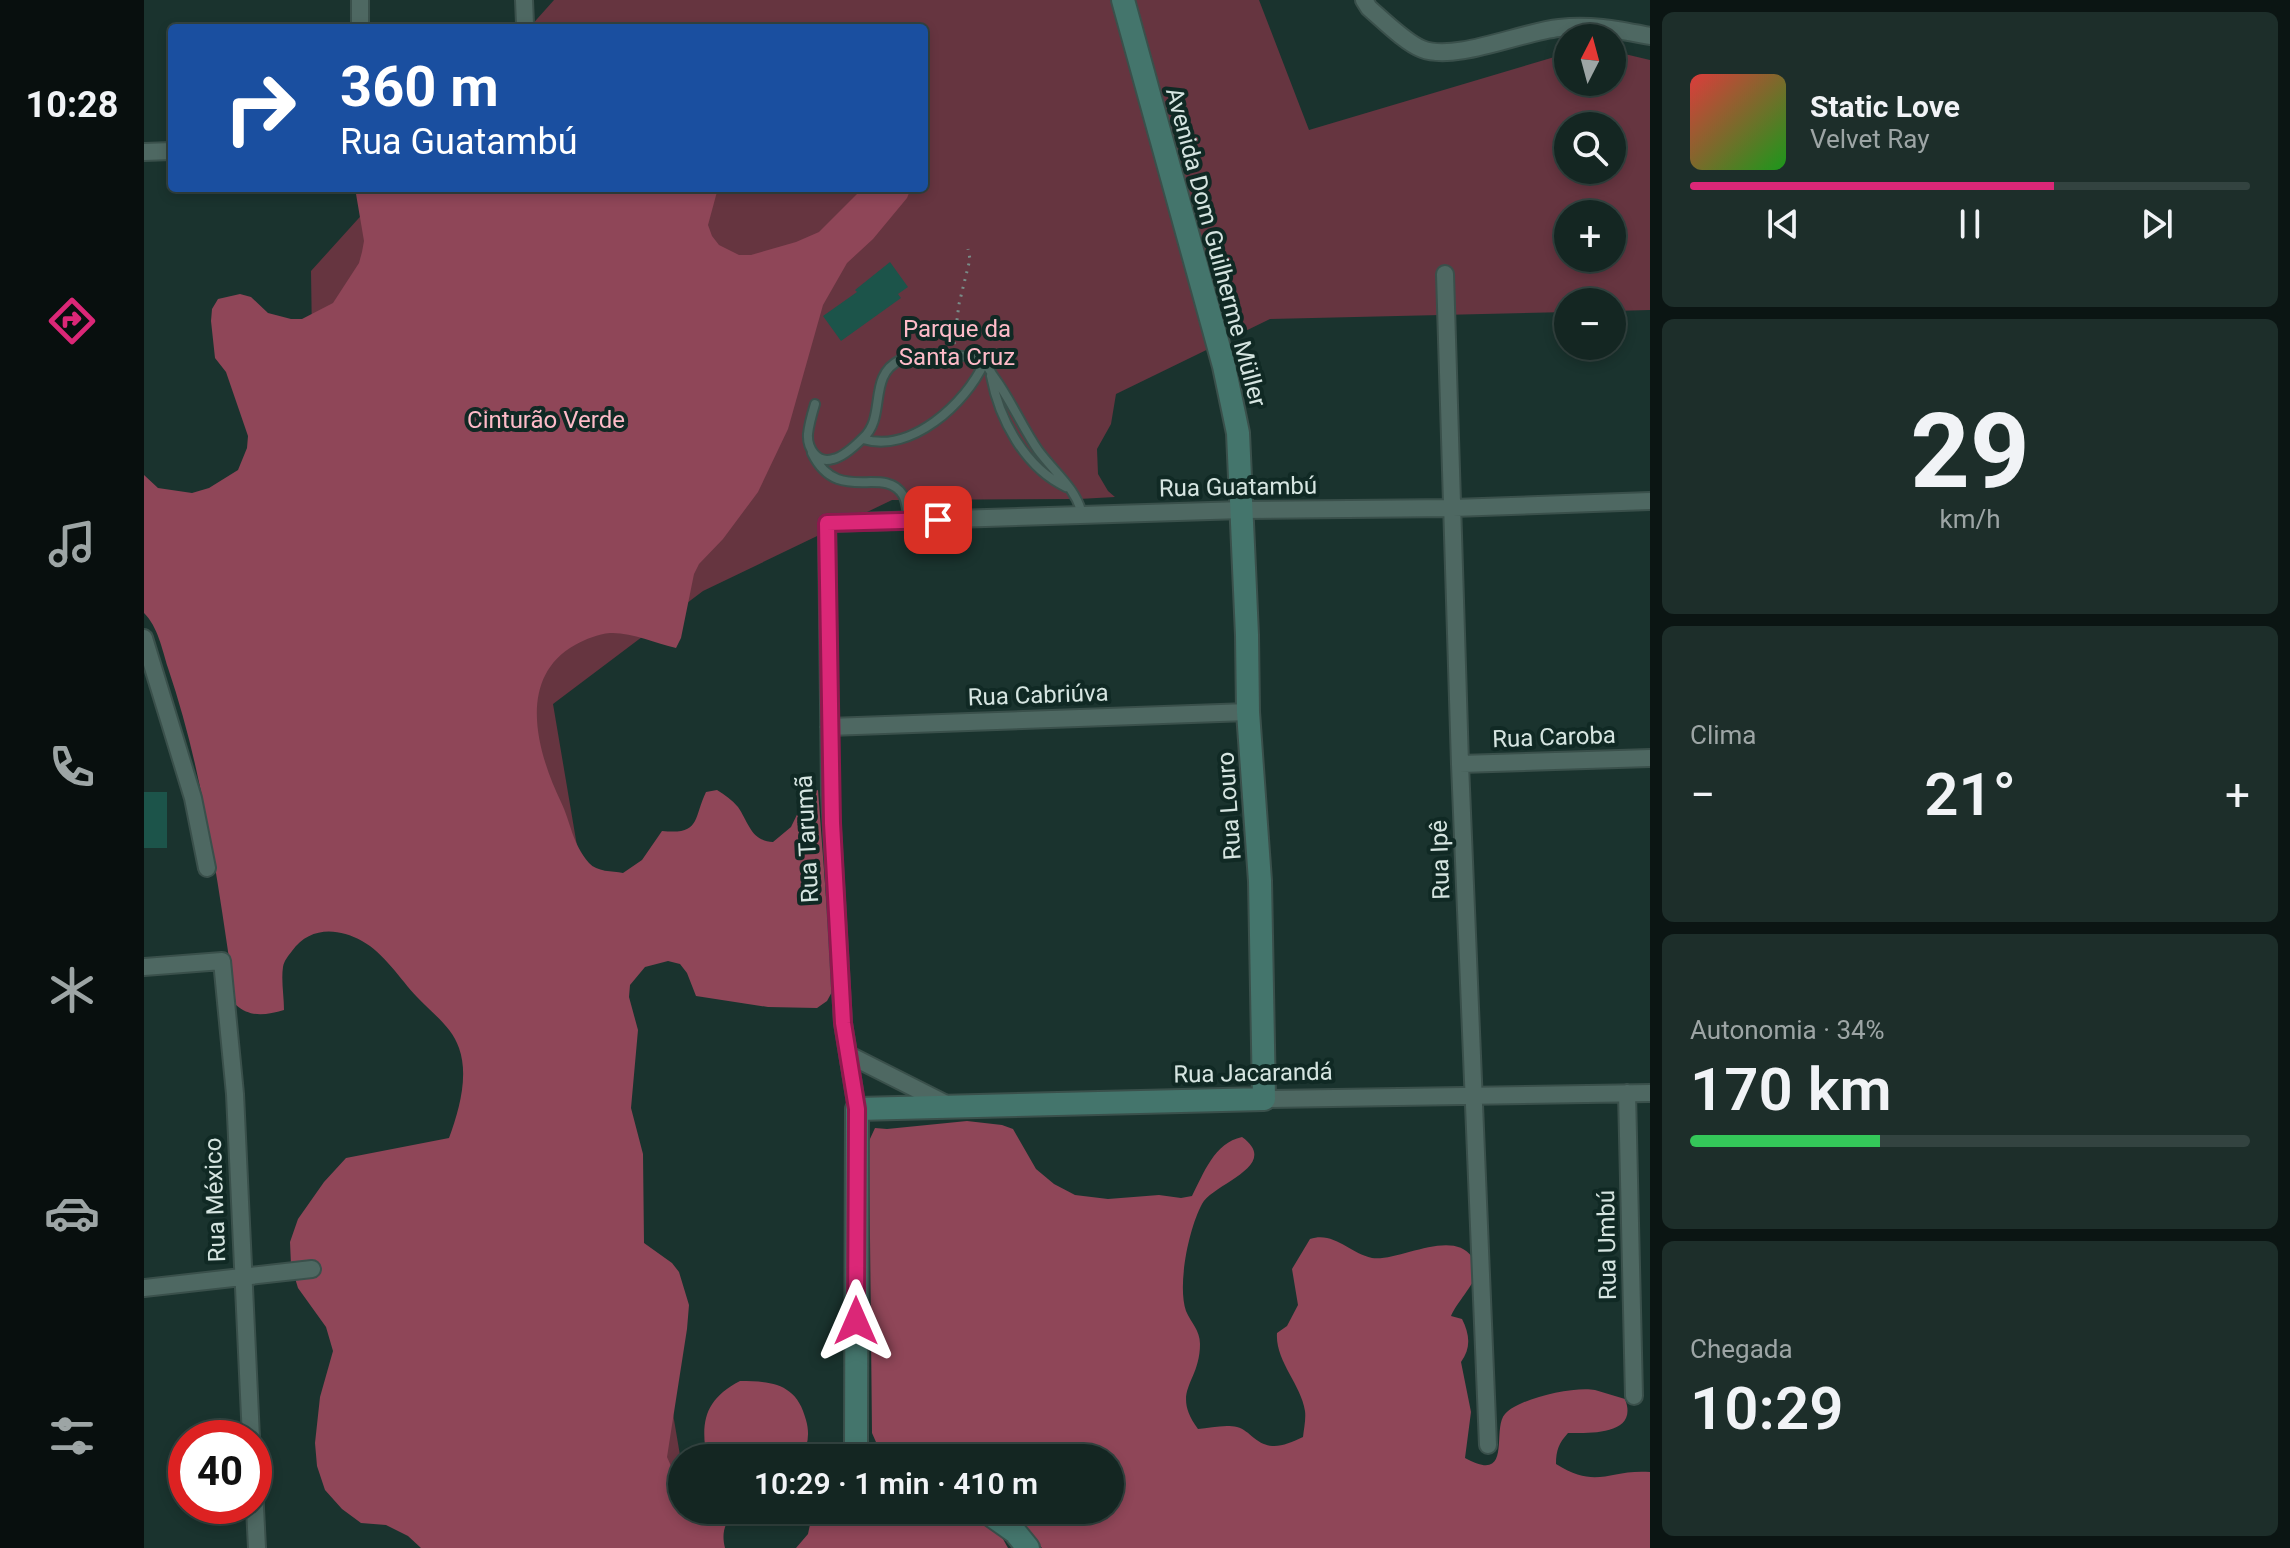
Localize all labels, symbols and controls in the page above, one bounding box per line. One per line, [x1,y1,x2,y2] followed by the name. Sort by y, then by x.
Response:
[1554,24,1626,96] north arrow
[1554,24,1626,360] map controls
[340,54,499,120] text: 360 m
[208,56,312,160] icon: right
[26,84,118,126] text: 10:28
[1160,84,1272,410] street label: Avenida Dom Guilherme Müller
[1810,89,1960,124] text: Static Love
[1554,112,1626,184] button: search
[340,121,577,163] text: Rua Guatambú
[1810,124,1930,154] text: Velvet Ray
[1554,200,1626,272] button: +
[1761,202,1805,246] icon: previous
[1948,202,1992,246] icon: pause
[2135,202,2179,246] icon: next
[1554,288,1626,360] button: −
[44,293,100,349] icon: directions
[899,315,1015,371] park label: Parque da Santa Cruz
[1910,391,2030,512] text: 29
[467,406,625,434] park label: Cinturão Verde
[1159,472,1317,502] street label: Rua Guatambú
[904,486,972,554] pin
[916,498,960,542] icon: arrive
[1939,504,2001,534] text: km/h
[44,516,100,572] icon: music
[967,679,1109,711] street label: Rua Cabriúva
[1690,720,1757,750] text: Clima
[1492,721,1616,753] street label: Rua Caroba
[44,739,100,795] icon: phone
[1211,751,1247,861] street label: Rua Louro
[1924,759,2016,830] text: 21°
[1690,769,1715,821] text: −
[2225,769,2250,821] text: +
[790,774,824,904] street label: Rua Tarumã
[1425,820,1455,900] street label: Rua Ipê
[44,962,100,1018] icon: climate
[1690,1015,1885,1045] text: Autonomia · 34%
[1690,1054,1892,1125] text: 170 km
[1173,1058,1333,1088] street label: Rua Jacarandá
[199,1137,231,1263] street label: Rua México
[44,1185,100,1241] icon: car
[1592,1190,1622,1300] street label: Rua Umbú
[814,1279,898,1363] position arrow
[1690,1334,1793,1364] text: Chegada
[1690,1373,1843,1444] text: 10:29
[44,1408,100,1464] icon: filters
[168,1420,272,1524] speed limit sign: 40
[754,1466,1038,1501] text: 10:29 · 1 min · 410 m

